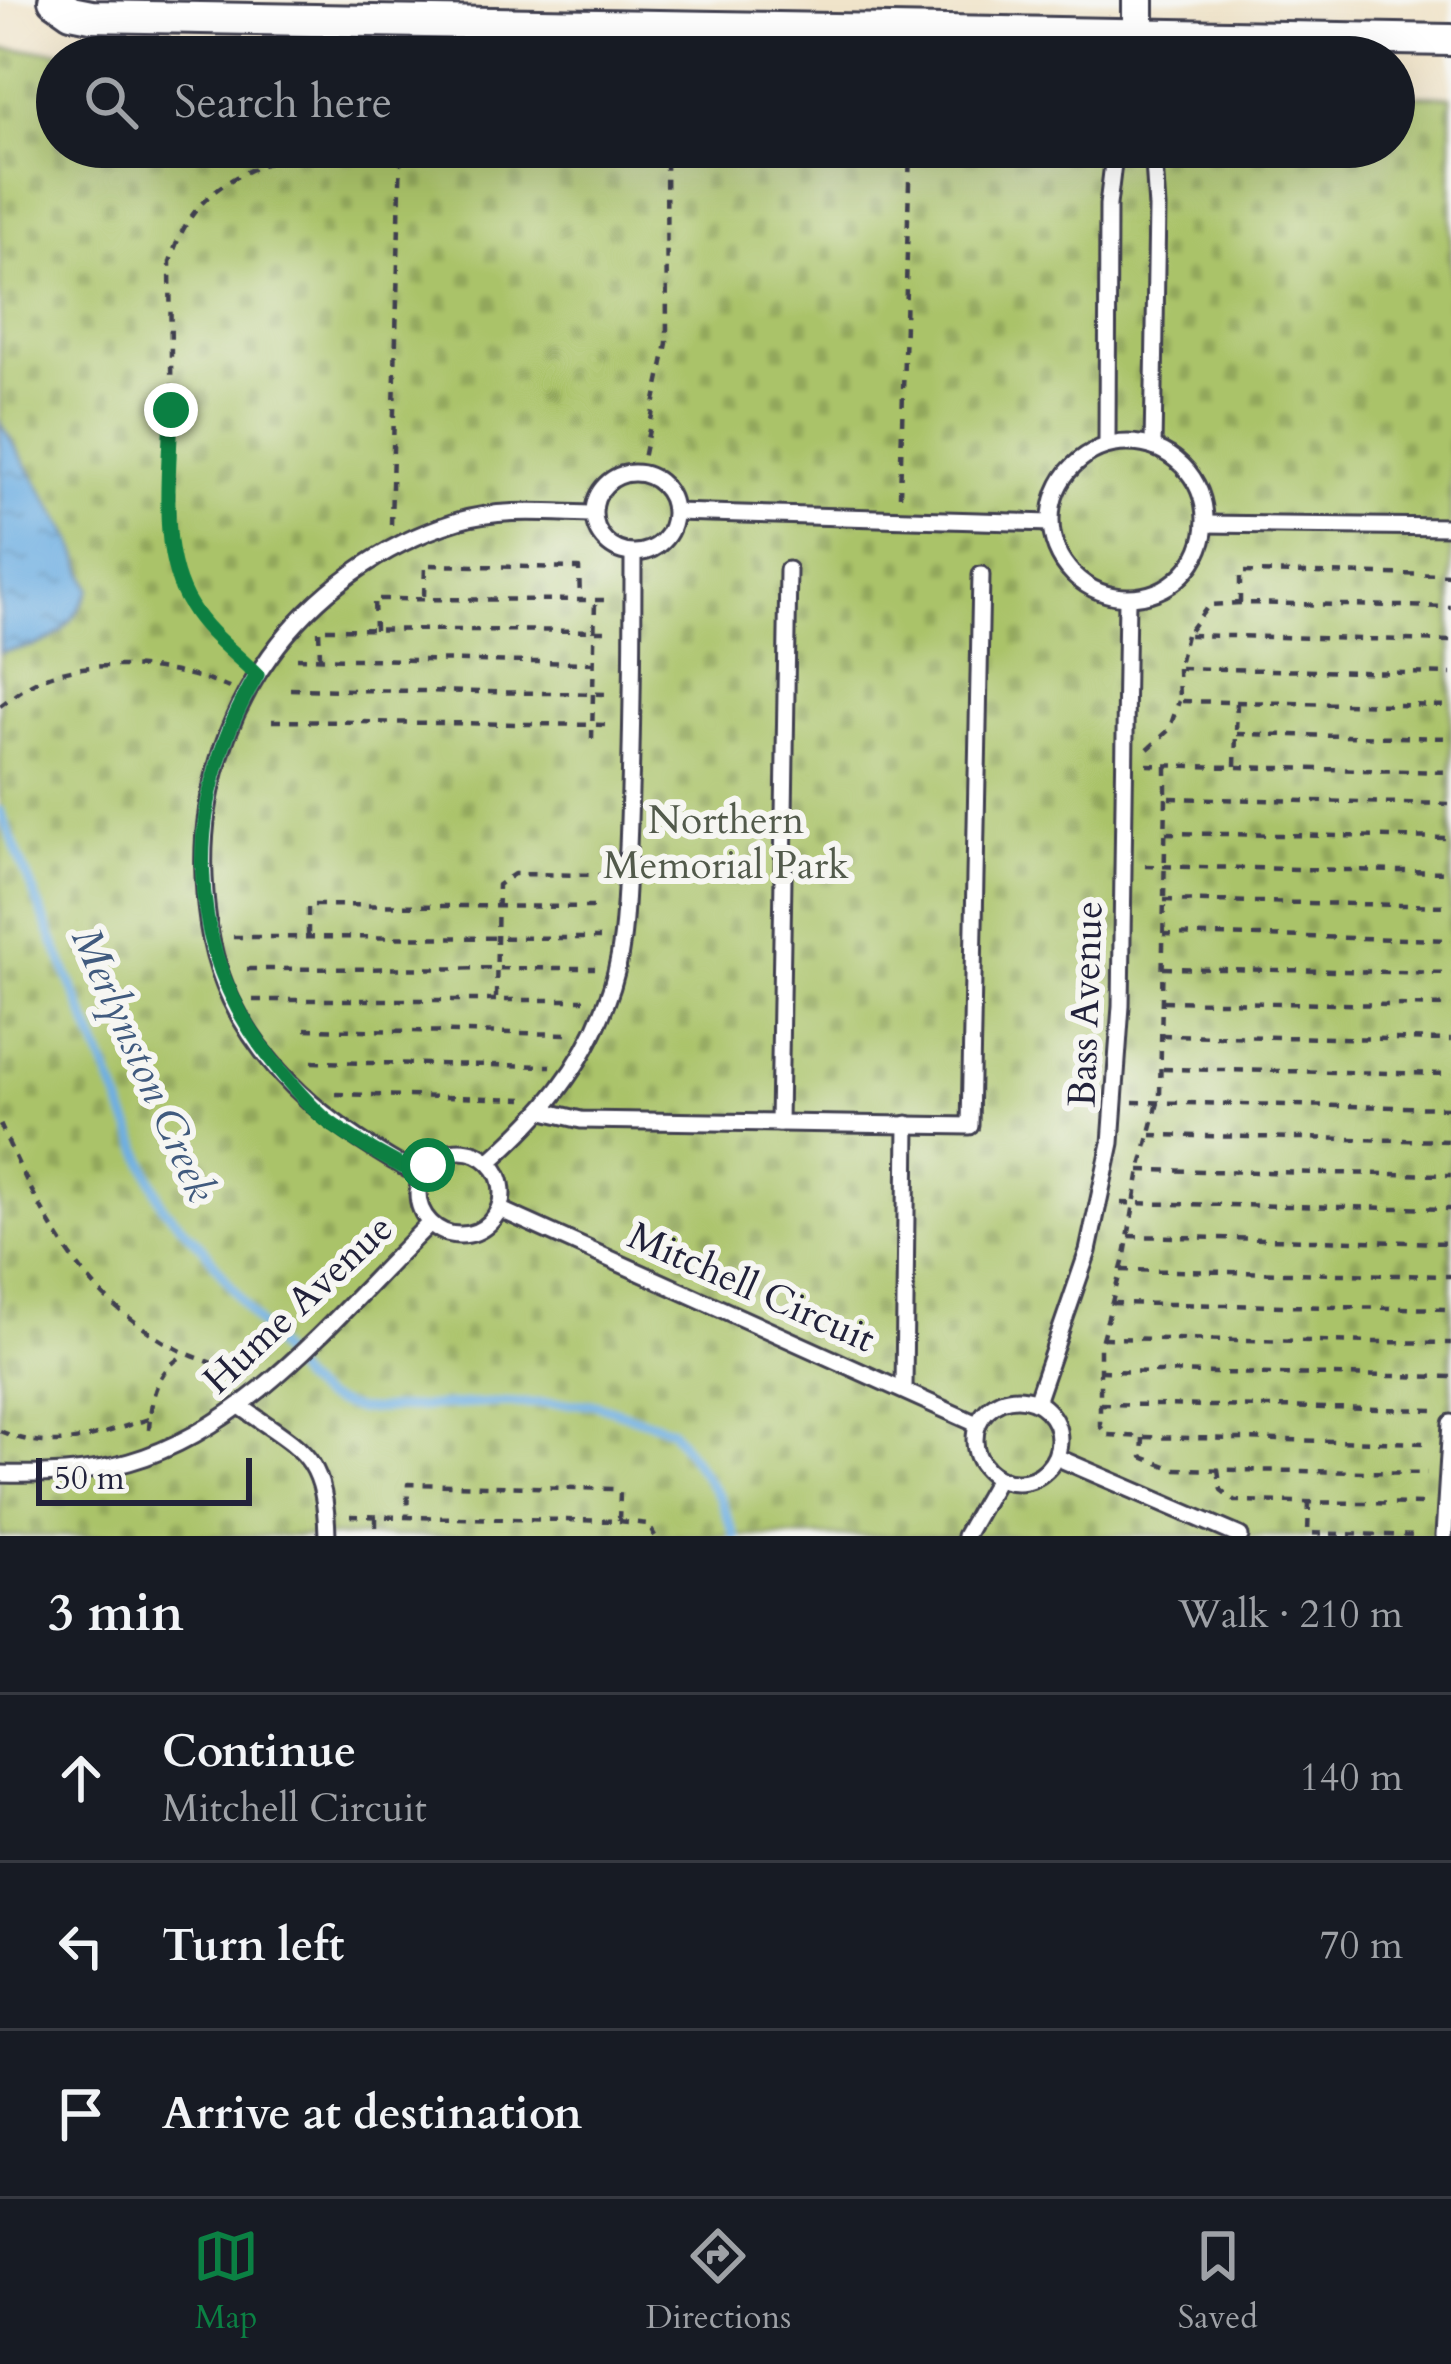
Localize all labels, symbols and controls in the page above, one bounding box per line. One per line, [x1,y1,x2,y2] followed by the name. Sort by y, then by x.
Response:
[36,36,1415,168] search box
[78,69,144,135] icon: search
[174,72,392,133] text: Search here
[144,383,198,437] route end
[603,794,849,892] park label: Northern Memorial Park
[1055,900,1116,1108] street label: Bass Avenue
[58,918,230,1211] water label: Merlynston Creek
[401,1138,455,1192] route start
[192,1202,404,1406] street label: Hume Avenue
[620,1209,883,1365] street label: Mitchell Circuit
[36,1452,252,1505] scale bar
[54,1456,125,1501] text: 50 m
[48,1579,184,1649] text: 3 min
[1178,1588,1403,1641] text: Walk · 210 m
[162,1721,356,1782] text: Continue
[48,1745,114,1811] icon: ahead
[1300,1751,1403,1804] text: 140 m
[162,1782,427,1835] text: Mitchell Circuit
[48,1913,114,1979] icon: left
[162,1915,344,1976] text: Turn left
[1320,1919,1403,1972] text: 70 m
[48,2081,114,2147] icon: arrive
[162,2083,582,2144] text: Arrive at destination
[193,2223,259,2340] tab: Map
[646,2223,791,2340] tab: Directions
[1178,2223,1258,2340] tab: Saved

